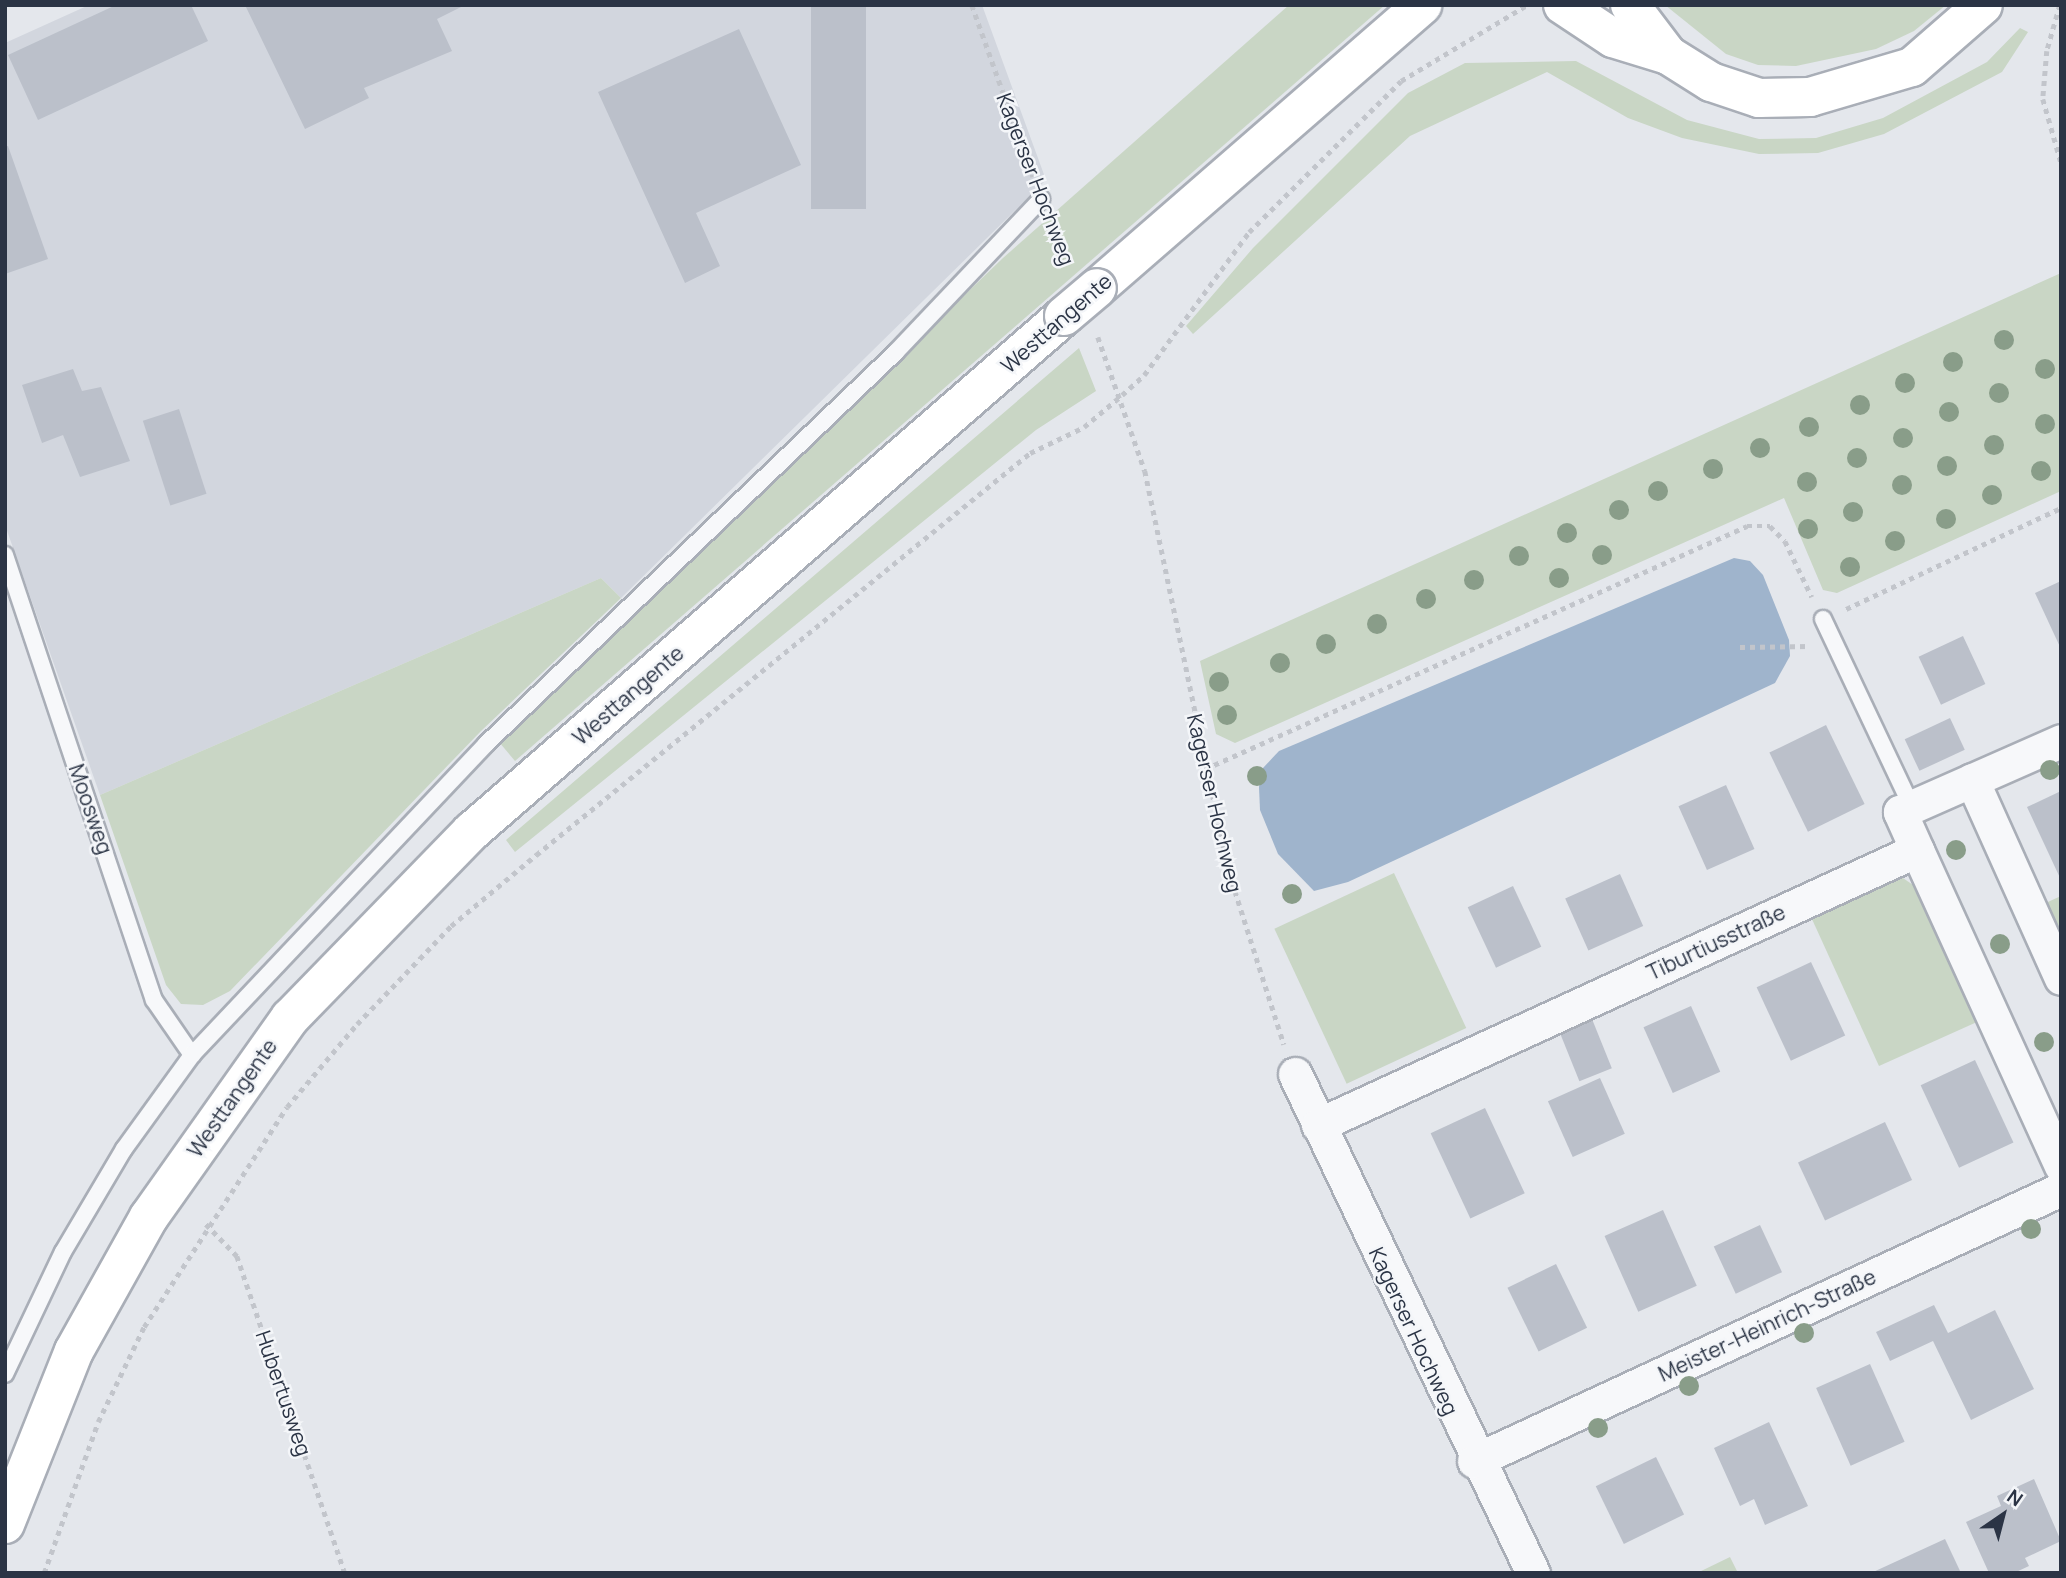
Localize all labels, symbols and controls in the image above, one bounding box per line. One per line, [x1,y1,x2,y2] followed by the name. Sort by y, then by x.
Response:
[992,89,1080,269] street label: Kagerser Hochweg
[995,268,1117,378] street label: Westtangente
[567,640,689,750] street label: Westtangente
[1182,711,1248,895] street label: Kagerser Hochweg
[64,761,118,857] street label: Moosweg
[1643,899,1789,985] street label: Tiburtiusstraße
[182,1034,282,1162] street label: Westtangente
[1364,1243,1464,1419] street label: Kagerser Hochweg
[1654,1264,1880,1386] street label: Meister-Heinrich-Straße
[251,1327,317,1459] street label: Hubertusweg
[1968,1480,2038,1550] north arrow
[2002,1483,2028,1512] text: N

